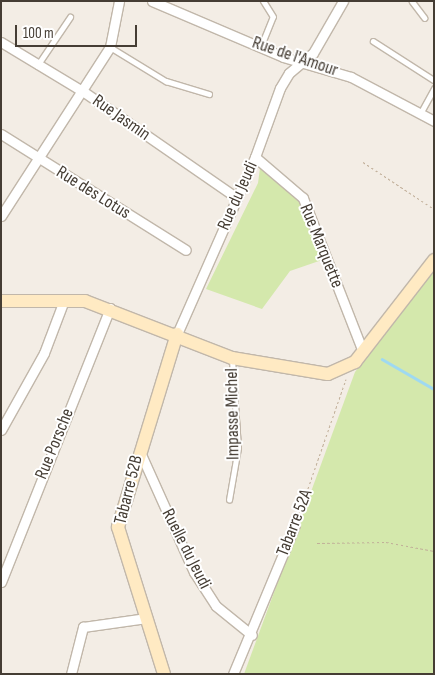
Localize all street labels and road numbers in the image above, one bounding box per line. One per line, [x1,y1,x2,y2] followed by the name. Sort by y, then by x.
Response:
[249,32,341,82] street label: Rue de l'Amour
[88,90,154,146] street label: Rue Jasmin
[213,158,263,234] street label: Rue du Jeudi
[52,162,134,224] street label: Rue des Lotus
[294,201,348,291] street label: Rue Marquette
[221,368,245,460] street label: Impasse Michel
[31,405,79,483] street label: Rue Porsche
[110,453,148,527] street label: Tabarre 52B
[272,486,318,560] street label: Tabarre 52A
[157,505,215,593] street label: Ruelle du Jeudi

